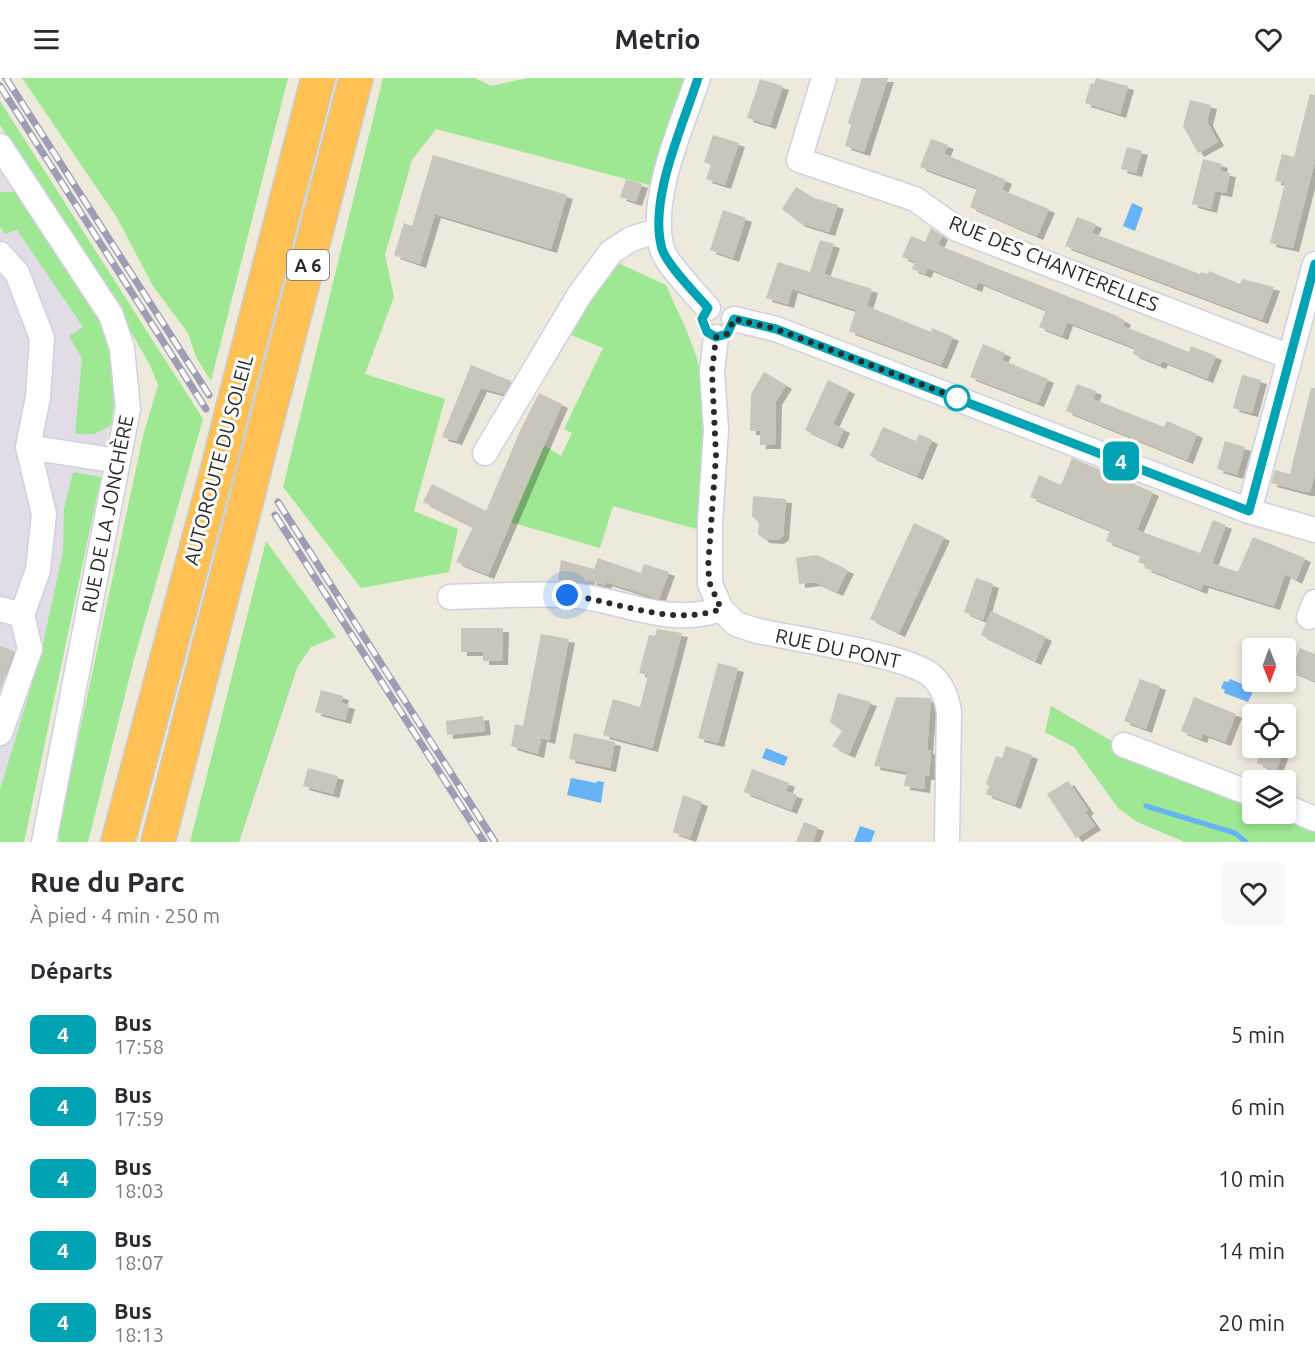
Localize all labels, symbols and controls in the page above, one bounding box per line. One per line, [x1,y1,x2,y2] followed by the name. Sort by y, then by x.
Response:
[30,23,63,56] icon: menu
[1252,23,1285,56] icon: heart
[614,24,701,54] text: Metrio
[946,210,1162,316] street label: RUE DES CHANTERELLES
[287,250,329,280] road number: A 6
[179,352,257,568] street label: AUTOROUTE DU SOLEIL
[944,385,970,411] unlabelled marker
[77,413,137,615] street label: RUE DE LA JONCHÈRE
[1102,442,1140,481] line badge: 4
[1115,449,1127,473] text: 4
[552,580,582,610] your location
[773,624,903,672] street label: RUE DU PONT
[1242,638,1296,692] north arrow
[1242,638,1296,824] map controls
[1242,704,1296,758] button: locate
[1242,770,1296,824] button: layers
[1222,862,1285,925] button: heart
[30,866,185,897] text: Rue du Parc
[30,904,220,927] text: À pied · 4 min · 250 m
[30,958,113,983] text: Départs
[114,1010,152,1035] text: Bus
[57,1022,69,1046] text: 4
[1231,1022,1285,1047] text: 5 min
[114,1035,164,1058] text: 17:58
[114,1082,152,1107] text: Bus
[57,1094,69,1118] text: 4
[1231,1094,1285,1119] text: 6 min
[114,1107,164,1130] text: 17:59
[114,1154,152,1179] text: Bus
[57,1166,69,1190] text: 4
[1218,1166,1285,1191] text: 10 min
[114,1179,164,1202] text: 18:03
[114,1226,152,1251] text: Bus
[57,1238,69,1262] text: 4
[1218,1238,1285,1263] text: 14 min
[114,1251,164,1274] text: 18:07
[114,1298,152,1323] text: Bus
[57,1310,69,1334] text: 4
[1218,1310,1285,1335] text: 20 min
[114,1323,164,1346] text: 18:13

